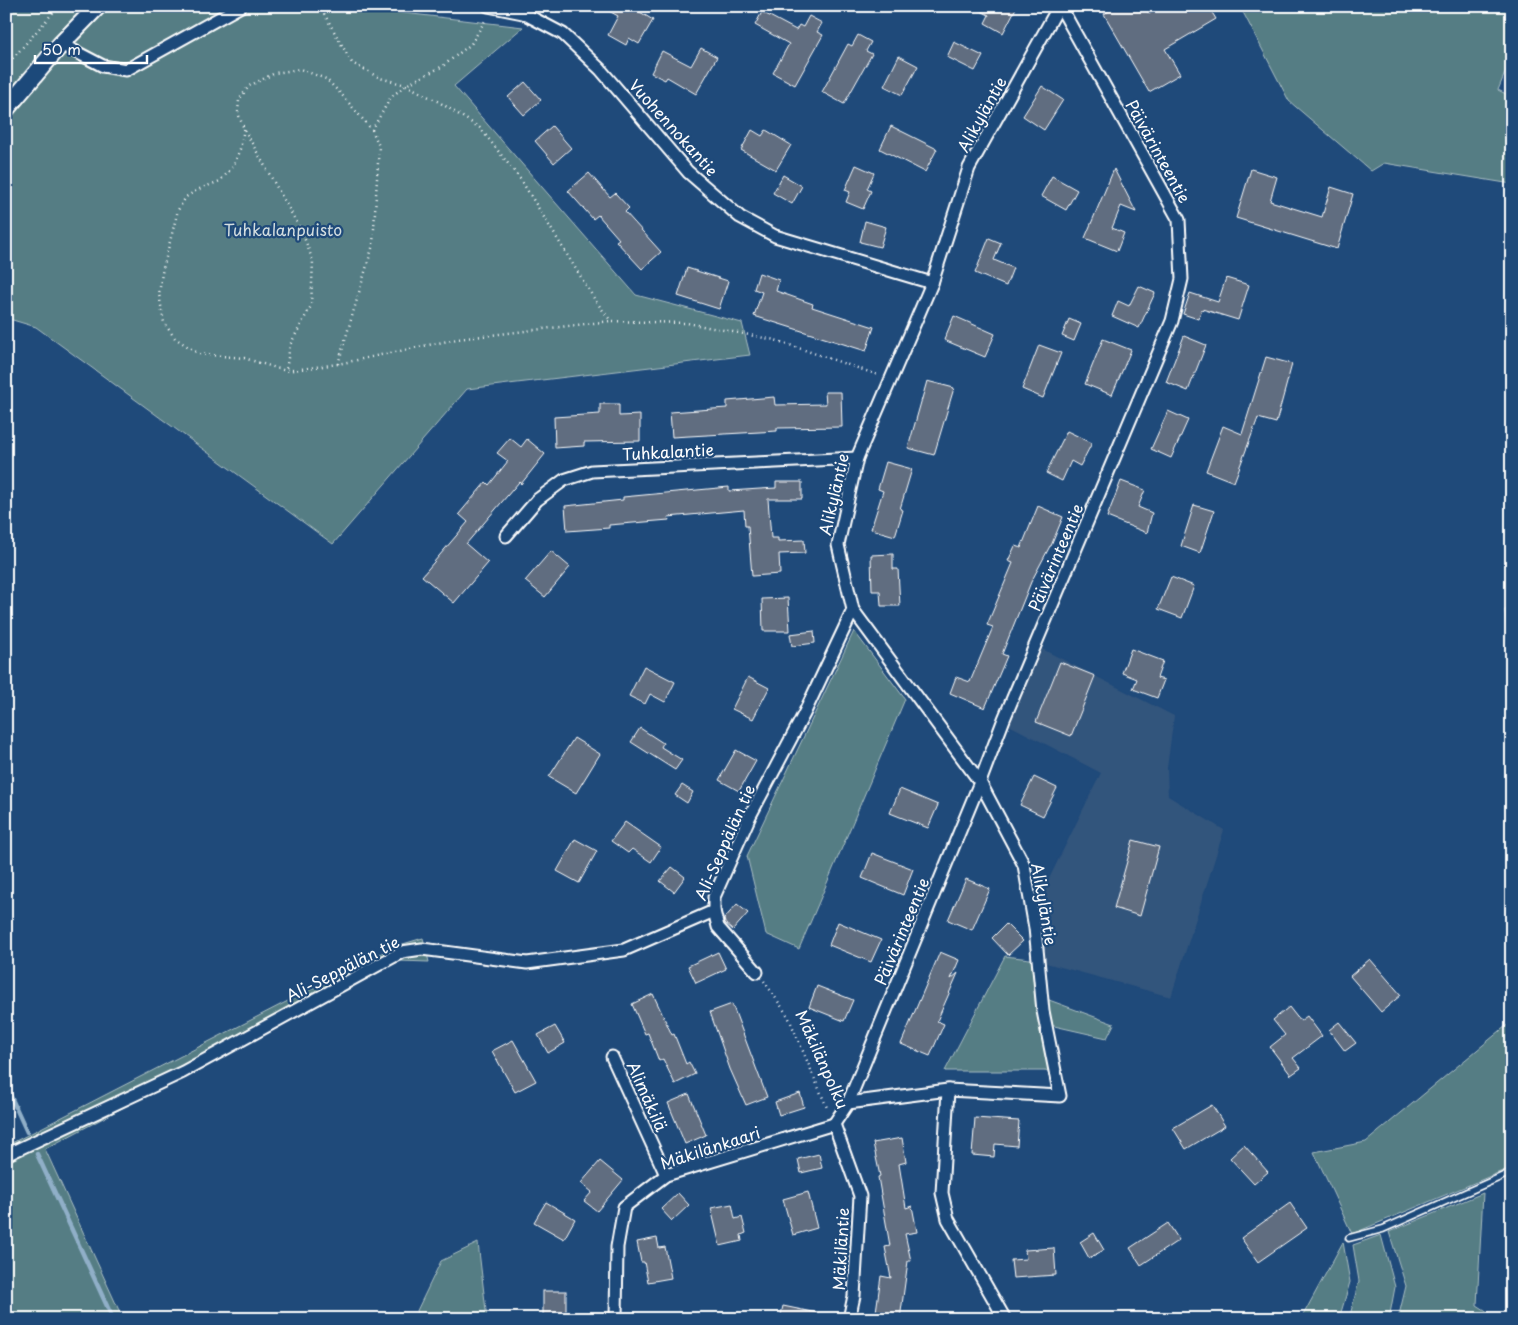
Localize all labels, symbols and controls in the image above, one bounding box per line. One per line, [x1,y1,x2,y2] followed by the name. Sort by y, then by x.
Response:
[35,32,148,64] scale bar
[42,37,81,60] text: 50 m
[950,72,1012,156] street label: Alikyläntie
[624,73,724,181] street label: Vuohennokantie
[1121,95,1197,207] street label: Päivärinteentie
[224,217,342,241] park label: Tuhkalanpuisto
[621,437,715,465] street label: Tuhkalantie
[812,451,854,537] street label: Alikyläntie
[1022,500,1088,614] street label: Päivärinteentie
[688,780,760,904] street label: Ali-Seppälän tie
[1026,861,1064,947] street label: Alikyläntie
[868,874,934,988] street label: Päivärinteentie
[281,929,403,1007] street label: Ali-Seppälän tie
[790,1006,856,1112] street label: Mäkilänpolku
[622,1057,674,1135] street label: Alimäkilä
[657,1120,763,1174] street label: Mäkilänkaari
[826,1207,854,1291] street label: Mäkiläntie

